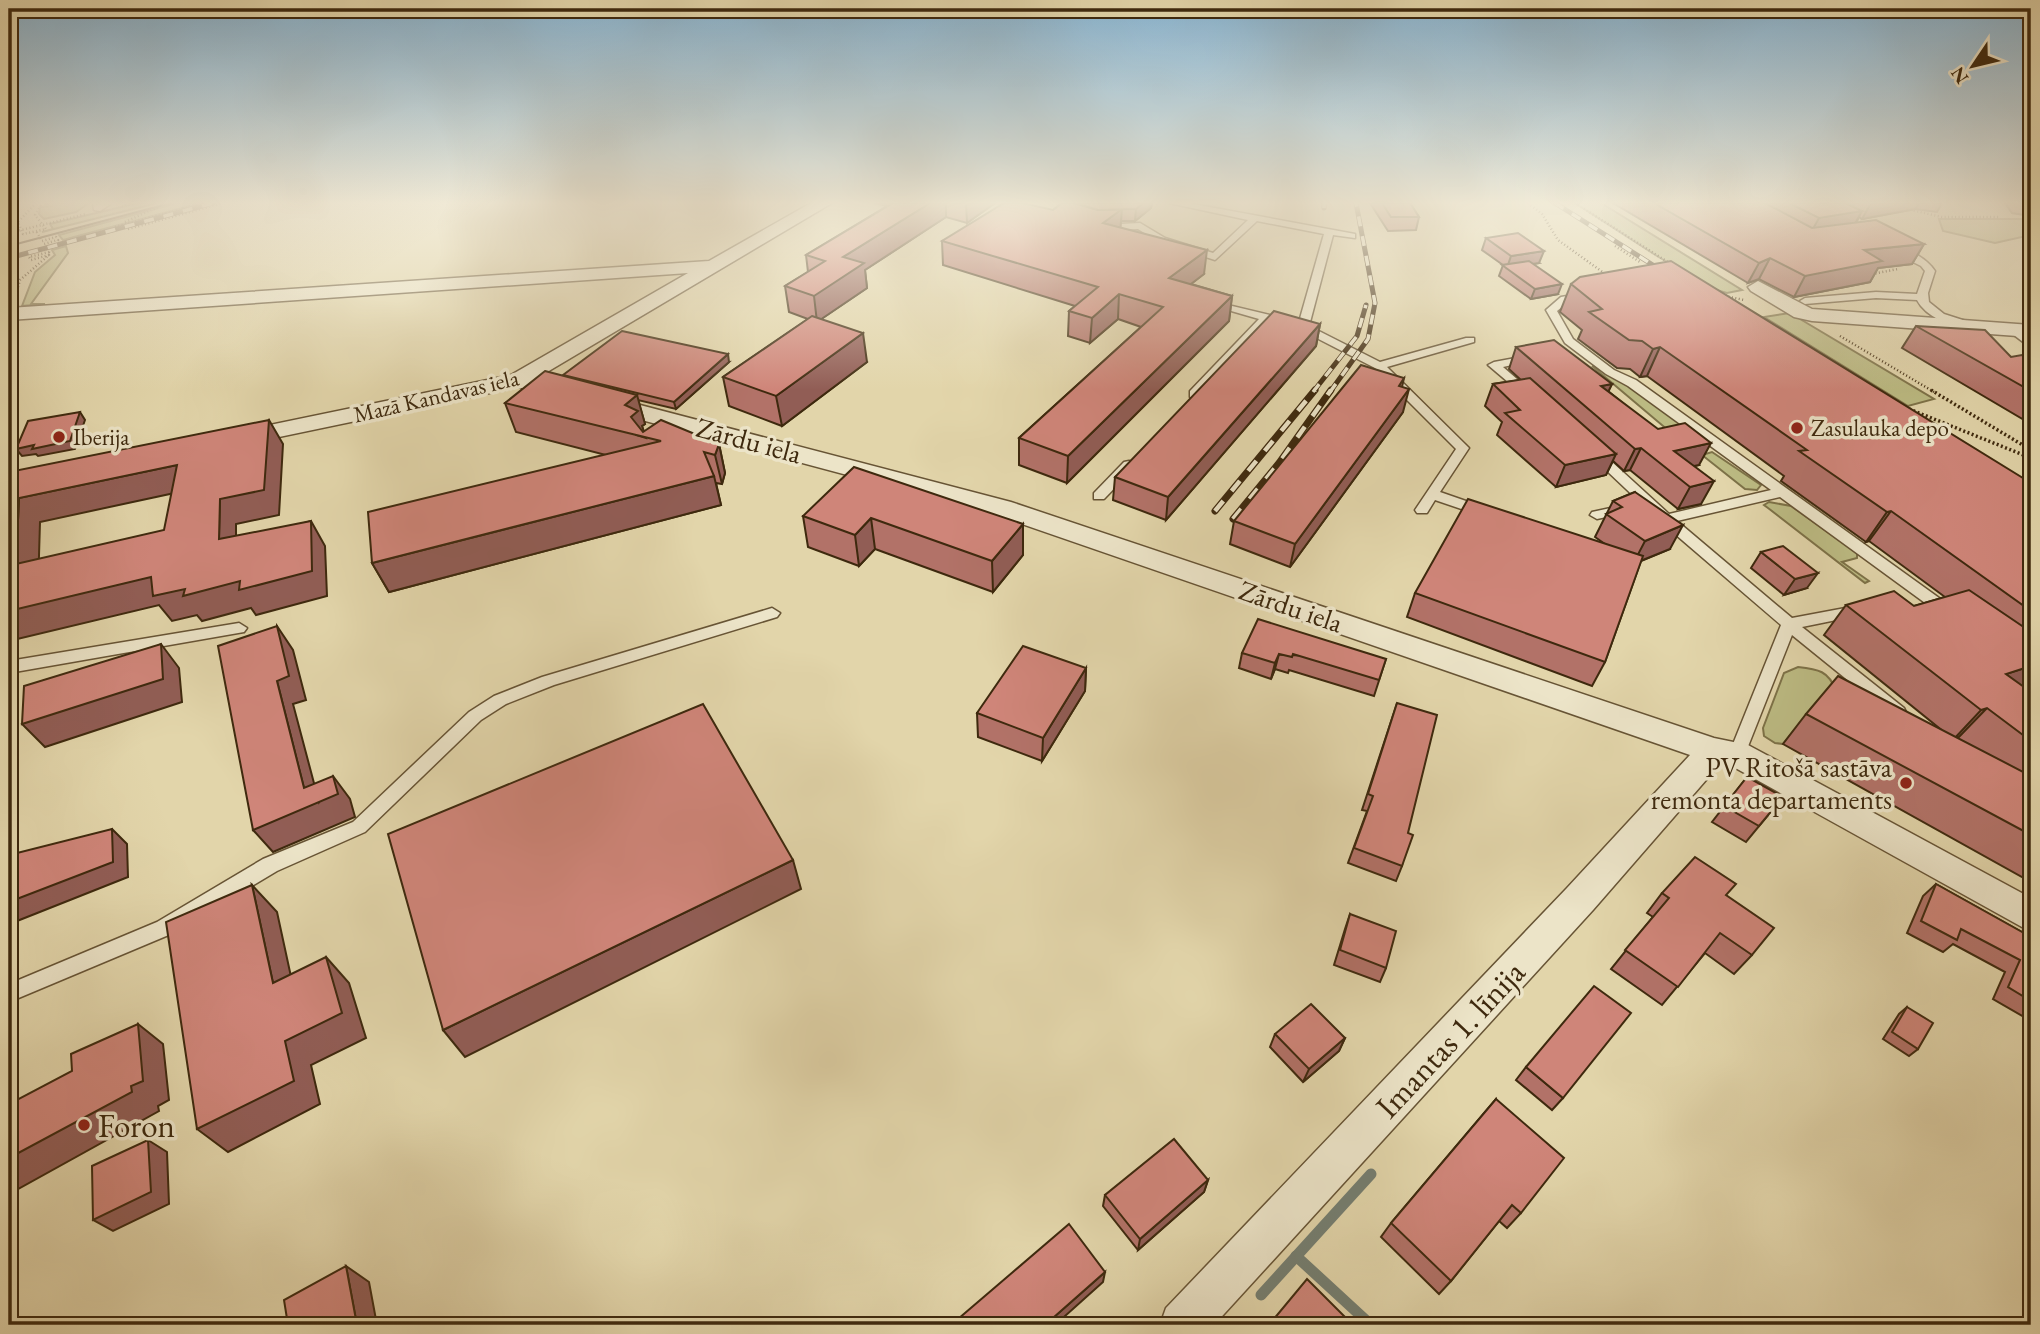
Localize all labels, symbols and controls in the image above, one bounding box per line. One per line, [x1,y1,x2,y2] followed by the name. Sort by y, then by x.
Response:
[1938,32,2008,102] north arrow
[1944,61,1974,89] text: N
[350,362,523,430] street label: Mazā Kandavas iela
[692,409,806,472] street label: Zārdu iela
[1811,413,1949,443] place label: Zasulauka depo
[1789,420,1805,436] marker: Zasulauka depo
[73,422,130,452] place label: Iberija
[51,429,67,445] marker: Iberija
[1234,571,1349,641] street label: Zārdu iela
[1651,749,1893,817] place label: PV Ritošā sastāva remonta departaments
[1898,775,1914,791] marker: PV Ritošā sastāva remonta departaments
[1366,950,1535,1127] street label: Imantas 1. līnija
[98,1104,175,1147] place label: Foron
[76,1117,92,1133] marker: Foron

